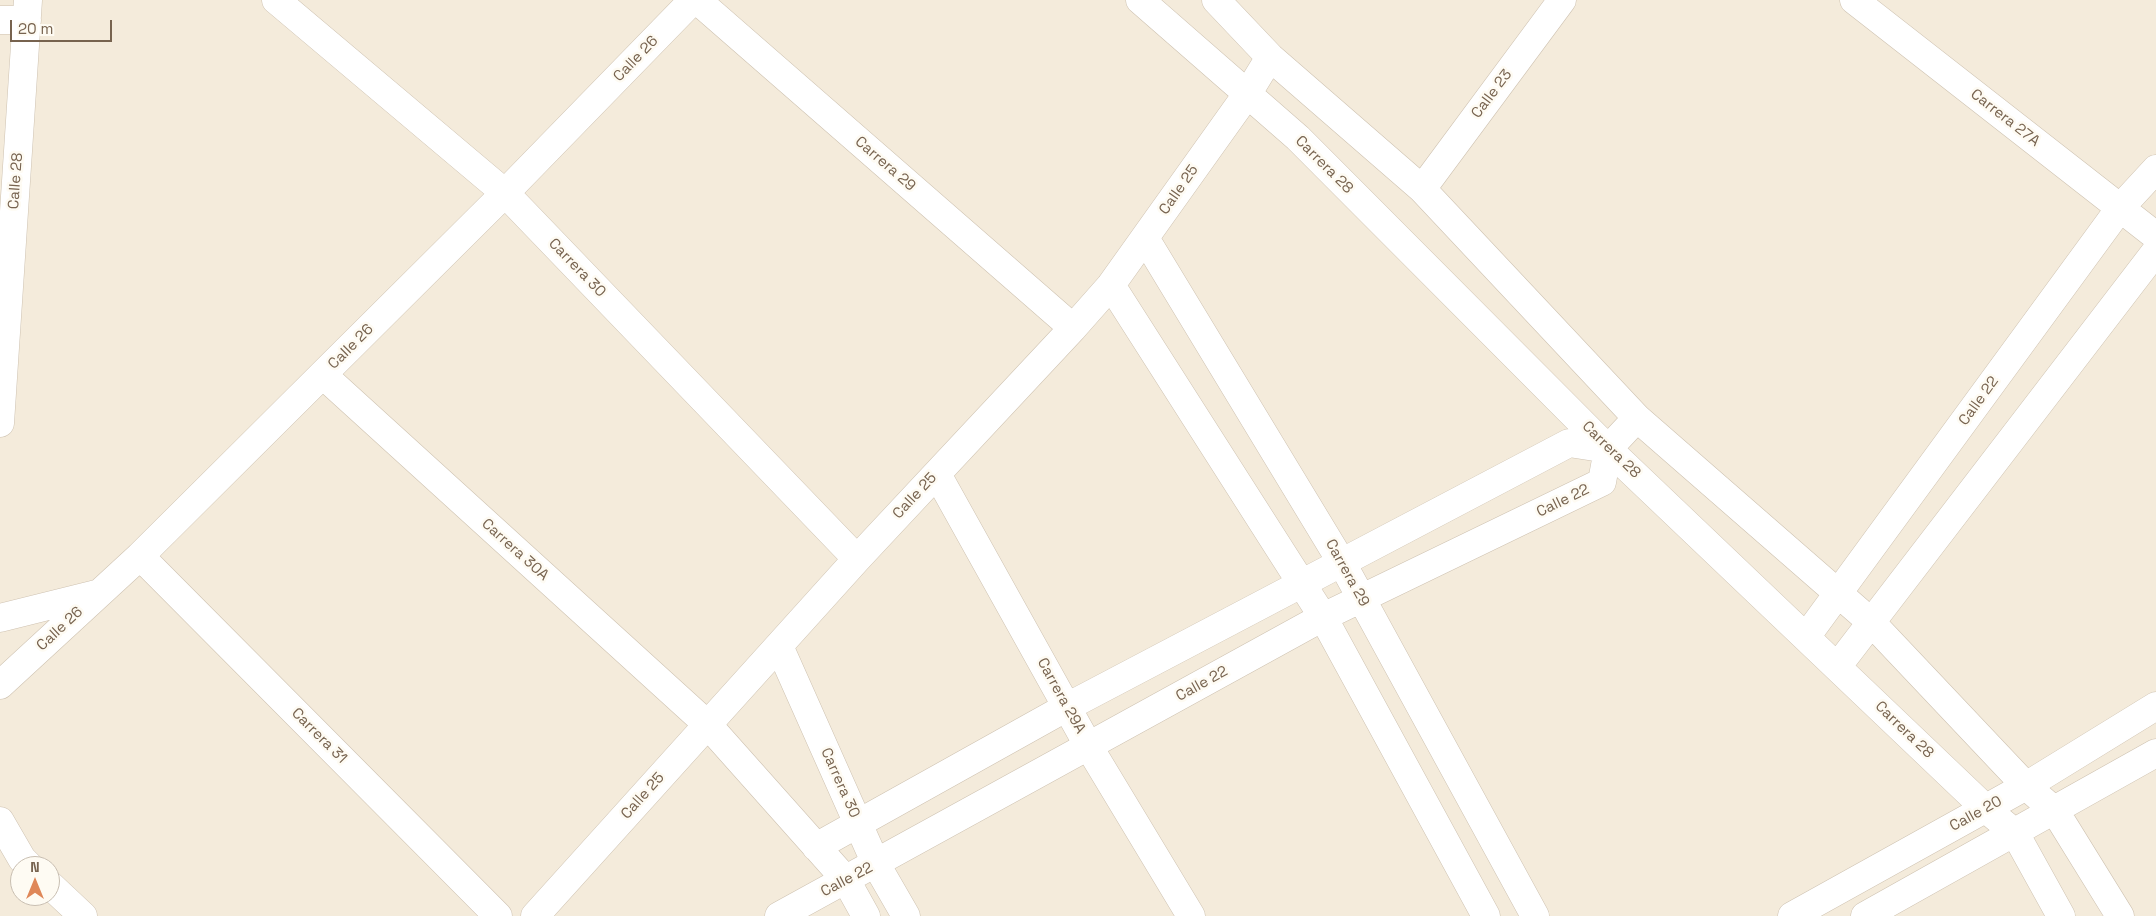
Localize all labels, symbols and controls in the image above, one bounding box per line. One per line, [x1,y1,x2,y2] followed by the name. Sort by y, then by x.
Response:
[12,10,115,42] scale bar
[18,19,53,38] text: 20 m
[610,32,662,86] street label: Calle 26
[1468,66,1516,122] street label: Calle 23
[1967,85,2043,151] street label: Carrera 27A
[1291,132,1357,198] street label: Carrera 28
[851,133,919,195] street label: Carrera 29
[5,152,27,210] street label: Calle 28
[1155,162,1203,218] street label: Calle 25
[545,235,609,301] street label: Carrera 30
[325,321,377,373] street label: Calle 26
[1955,373,2003,429] street label: Calle 22
[1578,418,1644,482] street label: Carrera 28
[889,469,941,523] street label: Calle 25
[1534,481,1592,521] street label: Calle 22
[478,515,552,585] street label: Carrera 30A
[1321,536,1373,610] street label: Carrera 29
[33,603,87,655] street label: Calle 26
[1033,655,1089,737] street label: Carrera 29A
[1173,662,1231,706] street label: Calle 22
[1871,698,1937,762] street label: Carrera 28
[287,704,351,768] street label: Carrera 31
[817,745,863,821] street label: Carrera 30
[617,769,669,823] street label: Calle 25
[1947,792,2005,836] street label: Calle 20
[10,856,60,906] north arrow
[30,858,40,876] text: N
[818,859,876,901] street label: Calle 22

